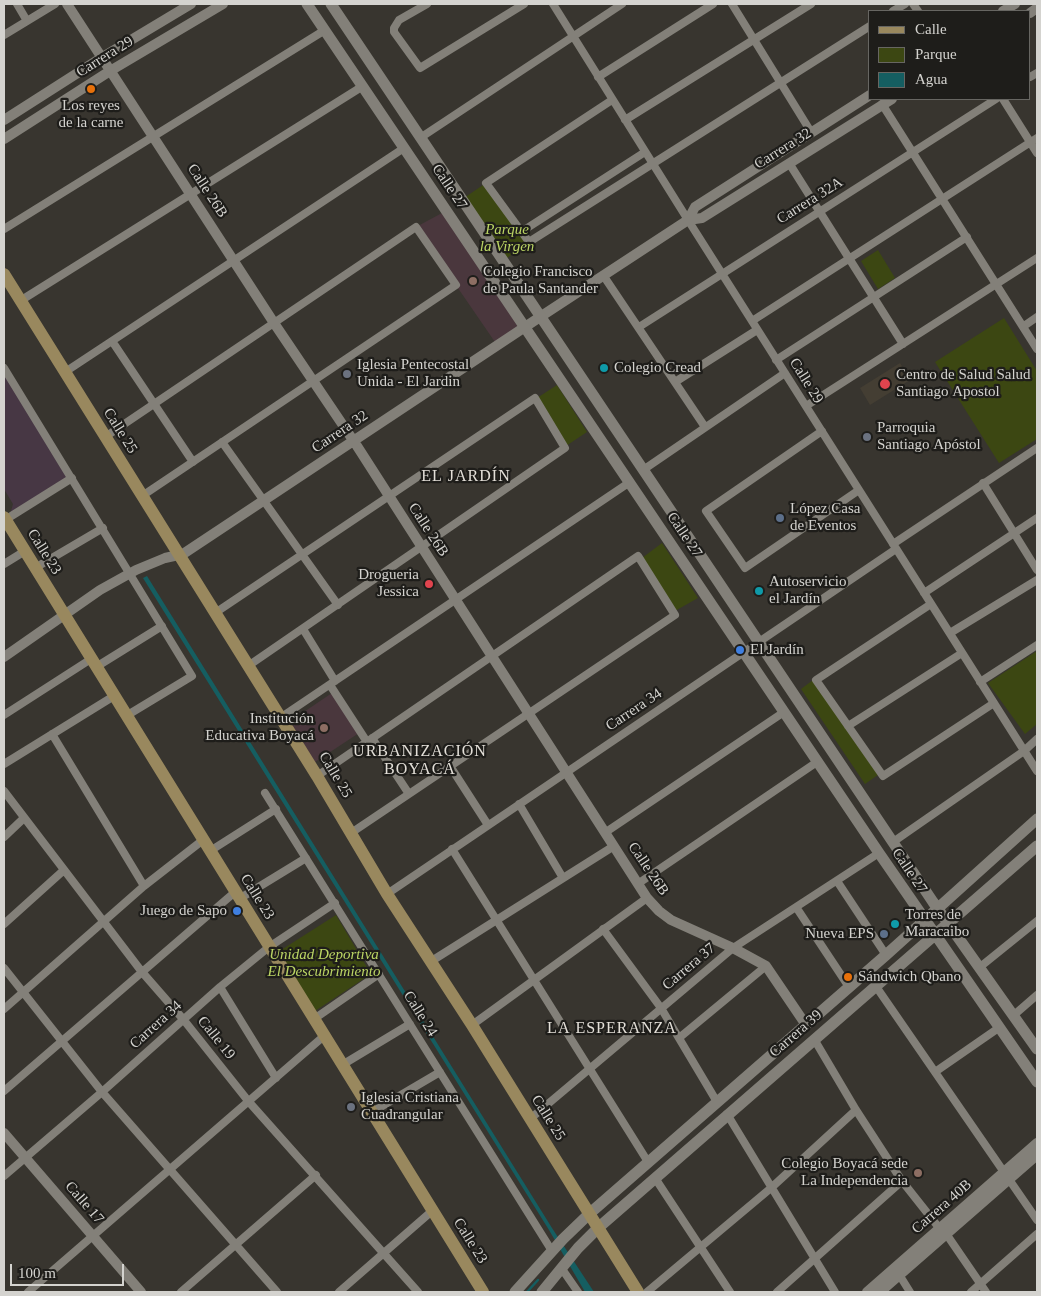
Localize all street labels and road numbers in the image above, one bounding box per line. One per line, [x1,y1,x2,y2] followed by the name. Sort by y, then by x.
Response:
[73,32,137,82] street label: Carrera 29
[751,124,815,174] street label: Carrera 32
[183,161,231,221] street label: Calle 26B
[427,161,471,213] street label: Calle 27
[774,174,846,228] street label: Carrera 32A
[785,355,827,407] street label: Calle 29
[99,405,141,457] street label: Calle 25
[309,407,371,457] street label: Carrera 32
[404,500,452,560] street label: Calle 26B
[662,509,706,561] street label: Calle 27
[23,526,65,578] street label: Calle 23
[603,685,665,735] street label: Carrera 34
[314,749,356,801] street label: Calle 25
[624,839,672,899] street label: Calle 26B
[887,845,931,897] street label: Calle 27
[236,871,278,923] street label: Calle 23
[659,940,719,994] street label: Carrera 37
[399,988,441,1040] street label: Calle 24
[126,997,186,1053] street label: Carrera 34
[766,1006,826,1062] street label: Carrera 39
[193,1013,239,1063] street label: Calle 19
[527,1092,569,1144] street label: Calle 25
[908,1176,976,1238] street label: Carrera 40B
[61,1178,107,1228] street label: Calle 17
[449,1215,491,1267] street label: Calle 23

